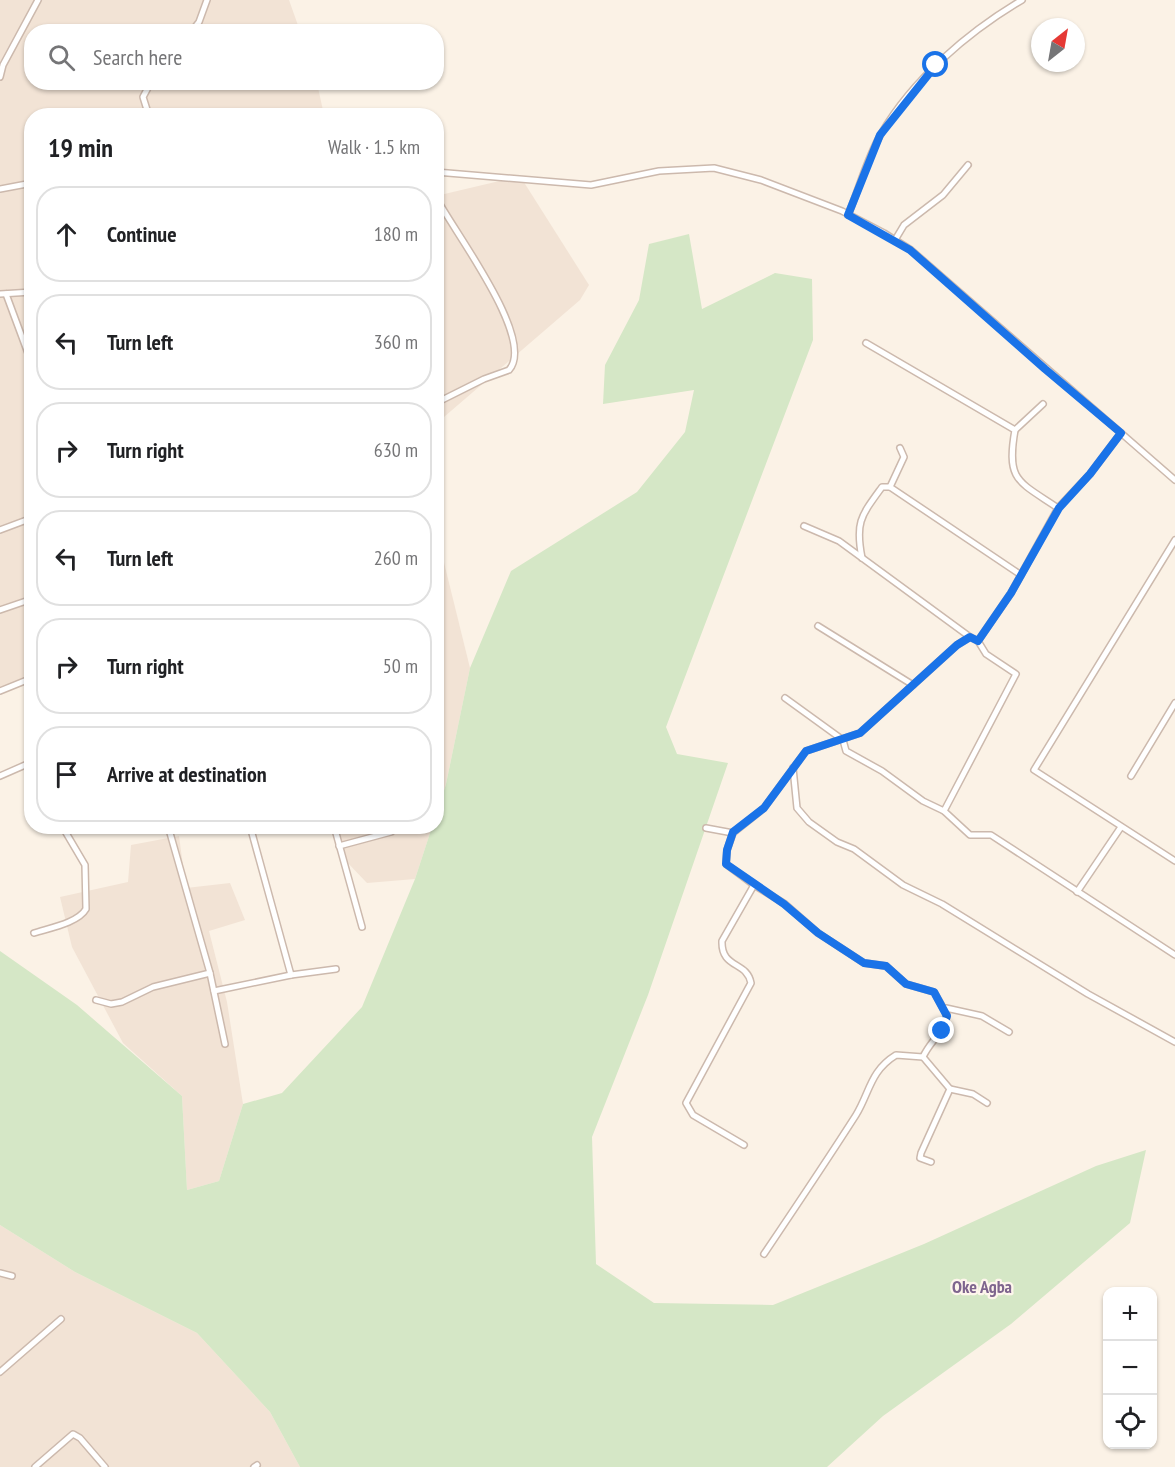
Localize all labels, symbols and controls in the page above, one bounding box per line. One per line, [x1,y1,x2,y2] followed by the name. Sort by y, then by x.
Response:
[1031,18,1085,72] north arrow
[24,24,444,90] search box
[45,41,78,74] icon: search
[93,43,182,71] text: Search here
[922,51,948,77] route start
[48,131,113,164] text: 19 min
[328,134,420,160] text: Walk · 1.5 km
[50,218,83,251] icon: ahead
[107,220,177,248] text: Continue
[374,221,418,247] text: 180 m
[50,326,83,359] icon: left
[107,328,173,356] text: Turn left
[374,329,418,355] text: 360 m
[50,434,83,467] icon: right
[107,436,184,464] text: Turn right
[374,437,418,463] text: 630 m
[50,542,83,575] icon: left
[107,544,173,572] text: Turn left
[374,545,418,571] text: 260 m
[50,650,83,683] icon: right
[107,652,184,680] text: Turn right
[383,653,418,679] text: 50 m
[50,758,83,791] icon: arrive
[107,760,267,788] text: Arrive at destination
[928,1017,954,1043] route end
[952,1275,1012,1298] district label: Oke Agba
[1103,1287,1157,1449] map controls
[1103,1287,1157,1341] button: +
[1103,1341,1157,1395] button: −
[1103,1395,1157,1449] button: locate

